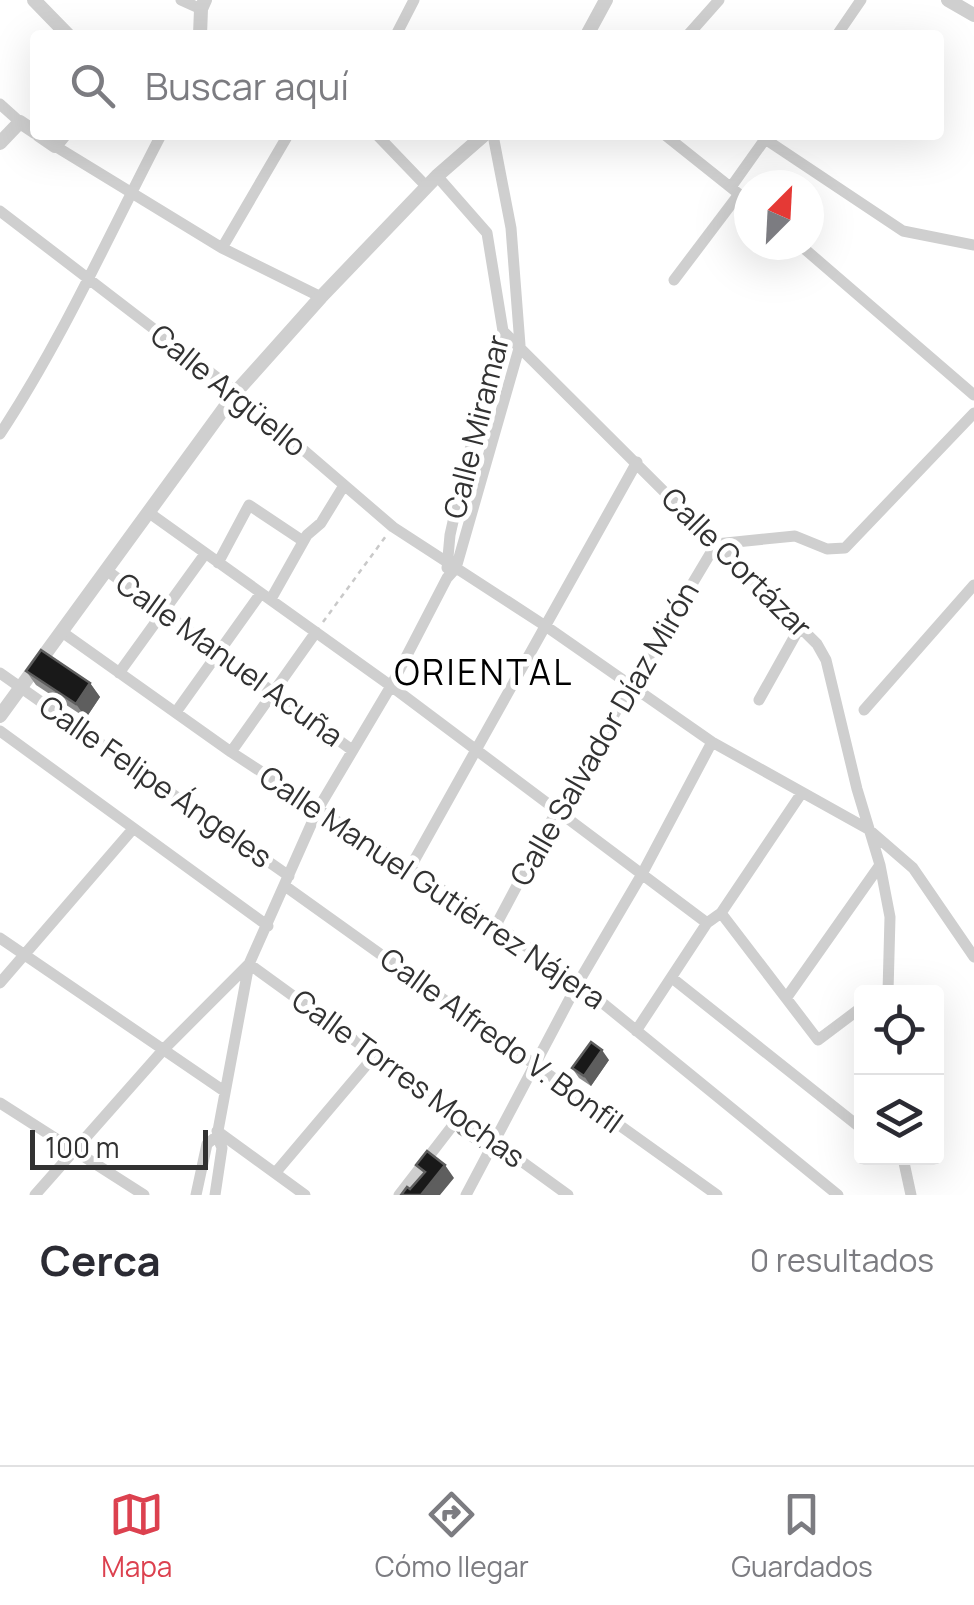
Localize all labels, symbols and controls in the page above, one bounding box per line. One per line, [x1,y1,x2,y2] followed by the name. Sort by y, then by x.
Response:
[30,30,944,140] search box
[65,58,120,113] icon: search
[145,59,349,111] text: Buscar aquí
[734,170,824,260] north arrow
[142,314,316,465] street label: Calle Argüello
[433,330,518,523] street label: Calle Miramar
[653,478,821,646] street label: Calle Cortázar
[108,562,352,755] street label: Calle Manuel Acuña
[500,574,708,893] street label: Calle Salvador Díaz Mirón
[394,648,574,696] district label: ORIENTAL
[31,685,280,877] street label: Calle Felipe Ángeles
[252,755,614,1018] street label: Calle Manuel Gutiérrez Nájera
[372,938,632,1142] street label: Calle Alfredo V. Bonfil
[284,979,534,1176] street label: Calle Torres Mochas
[854,985,944,1165] map controls
[854,985,944,1075] button: locate
[854,1075,944,1165] button: layers
[30,1125,208,1170] scale bar
[45,1128,119,1166] text: 100 m
[40,1231,161,1289] text: Cerca
[750,1238,934,1282] text: 0 resultados
[101,1487,172,1585] tab: Mapa
[375,1487,529,1585] tab: Cómo llegar
[731,1487,873,1585] tab: Guardados

